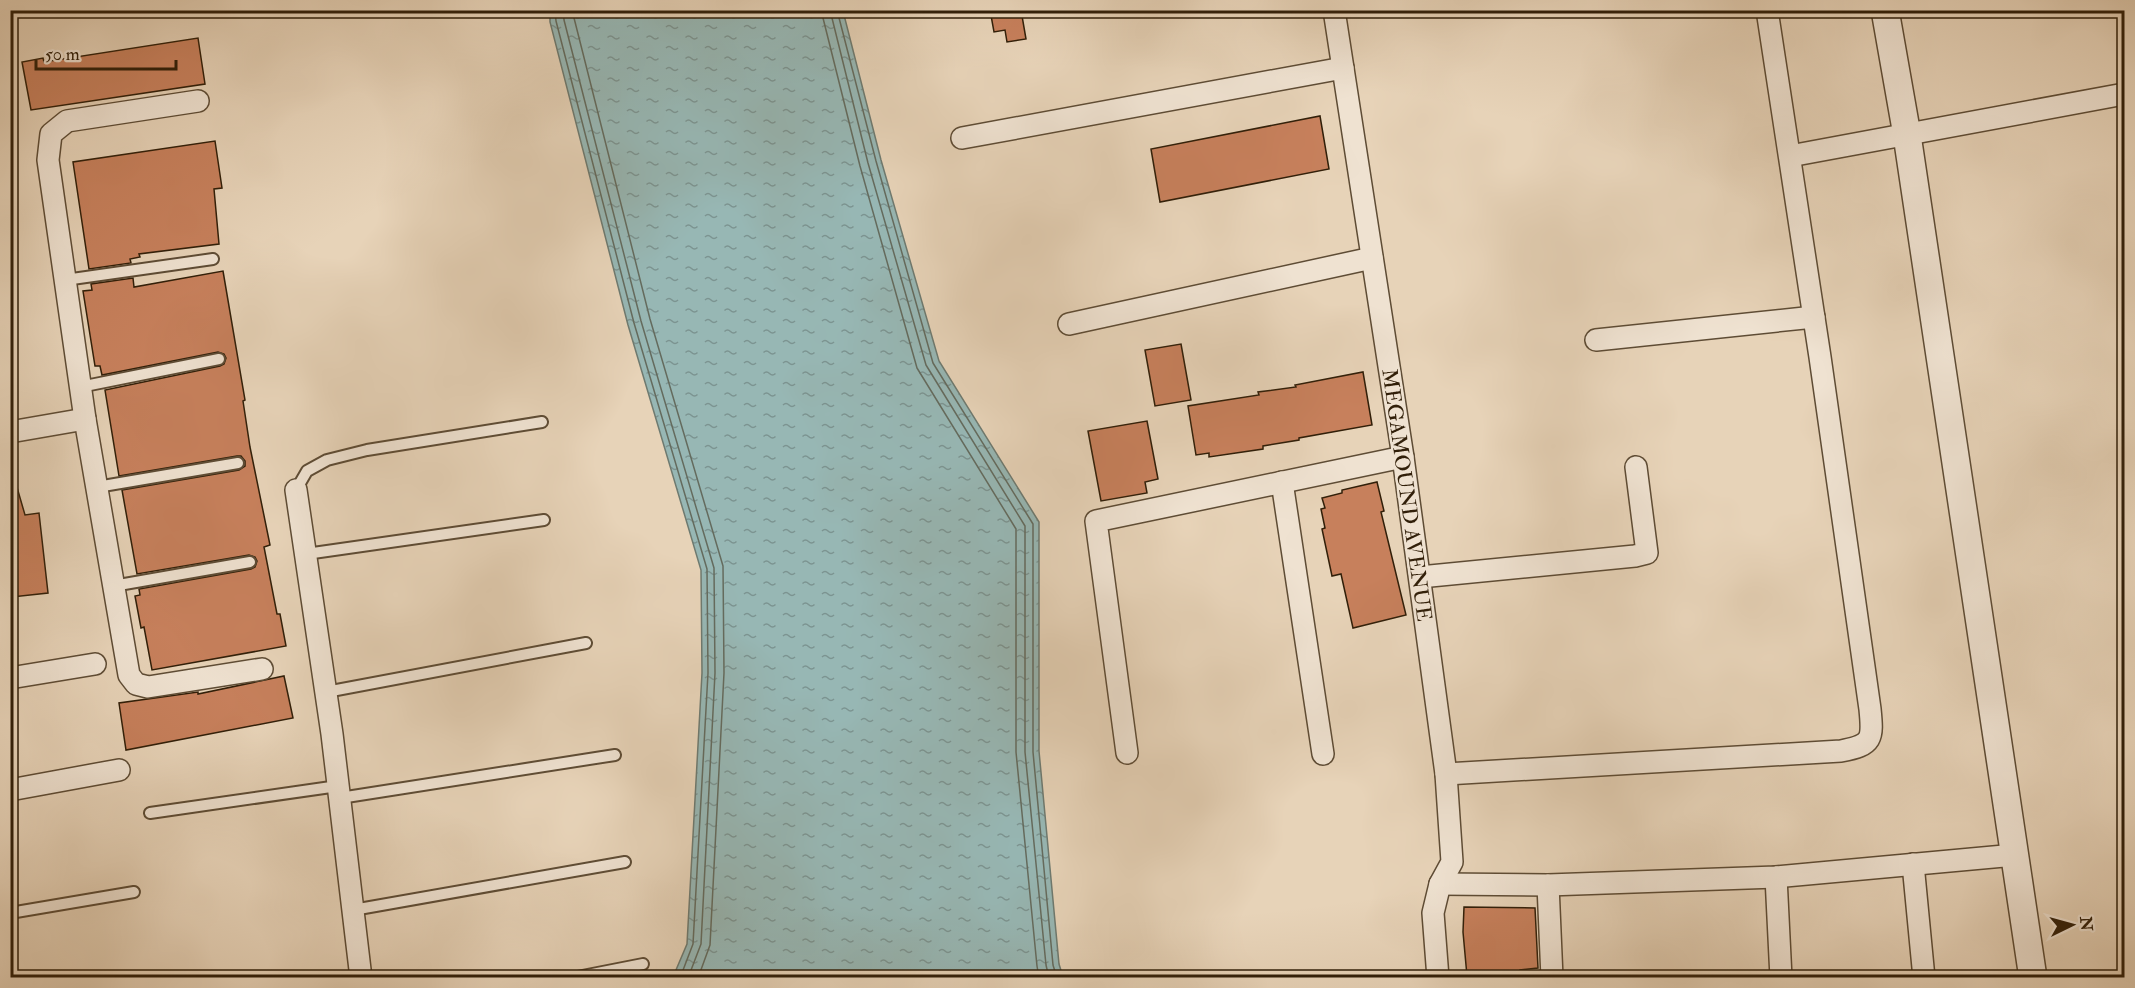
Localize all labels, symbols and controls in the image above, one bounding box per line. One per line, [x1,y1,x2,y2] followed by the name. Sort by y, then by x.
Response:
[36,33,176,71] scale bar
[45,43,80,66] text: 50 m
[1375,367,1438,623] street label: MEGAMOUND AVENUE
[2042,895,2102,955] north arrow
[2075,915,2097,932] text: N

